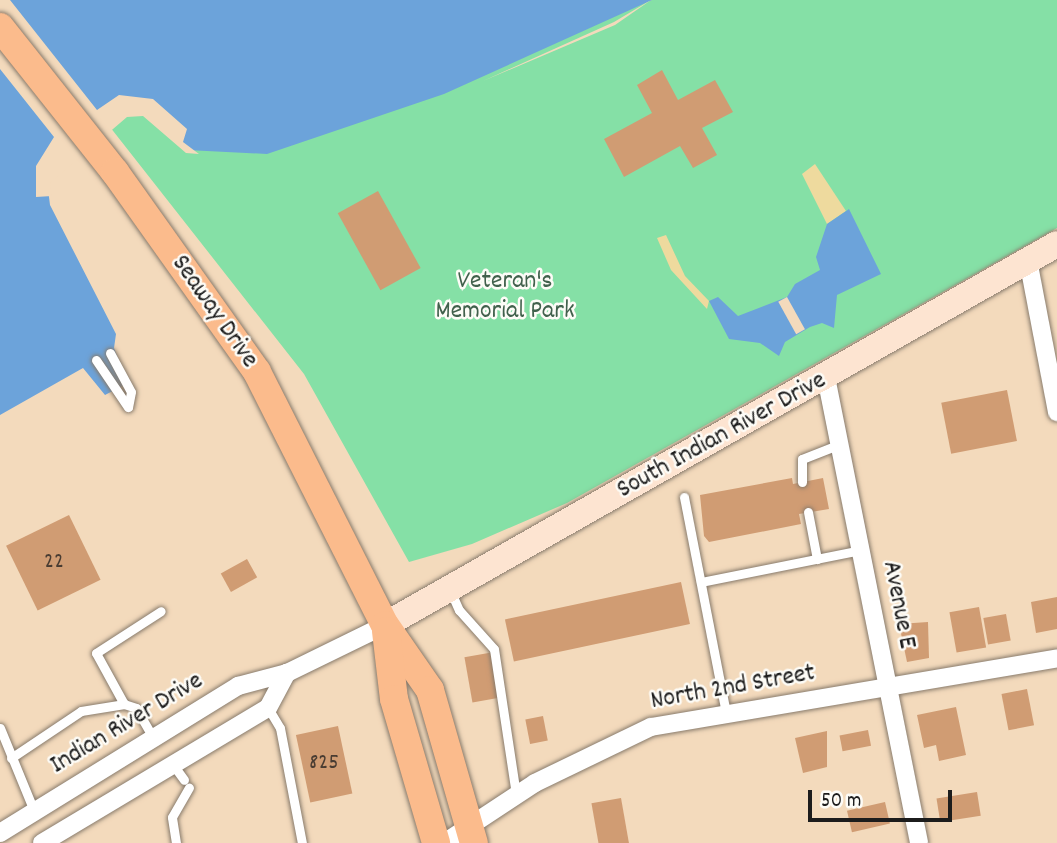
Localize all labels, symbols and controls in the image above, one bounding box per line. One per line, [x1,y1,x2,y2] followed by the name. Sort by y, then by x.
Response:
[164,250,264,374] street label: Seaway Drive
[435,266,575,328] park label: Veteran's Memorial Park
[612,366,832,506] street label: South Indian River Drive
[44,549,64,577] house number: 22
[874,558,922,652] street label: Avenue E
[648,658,818,718] street label: North 2nd Street
[45,666,209,782] street label: Indian River Drive
[309,750,339,778] house number: 825
[812,776,956,820] scale bar
[821,787,861,817] text: 50 m

